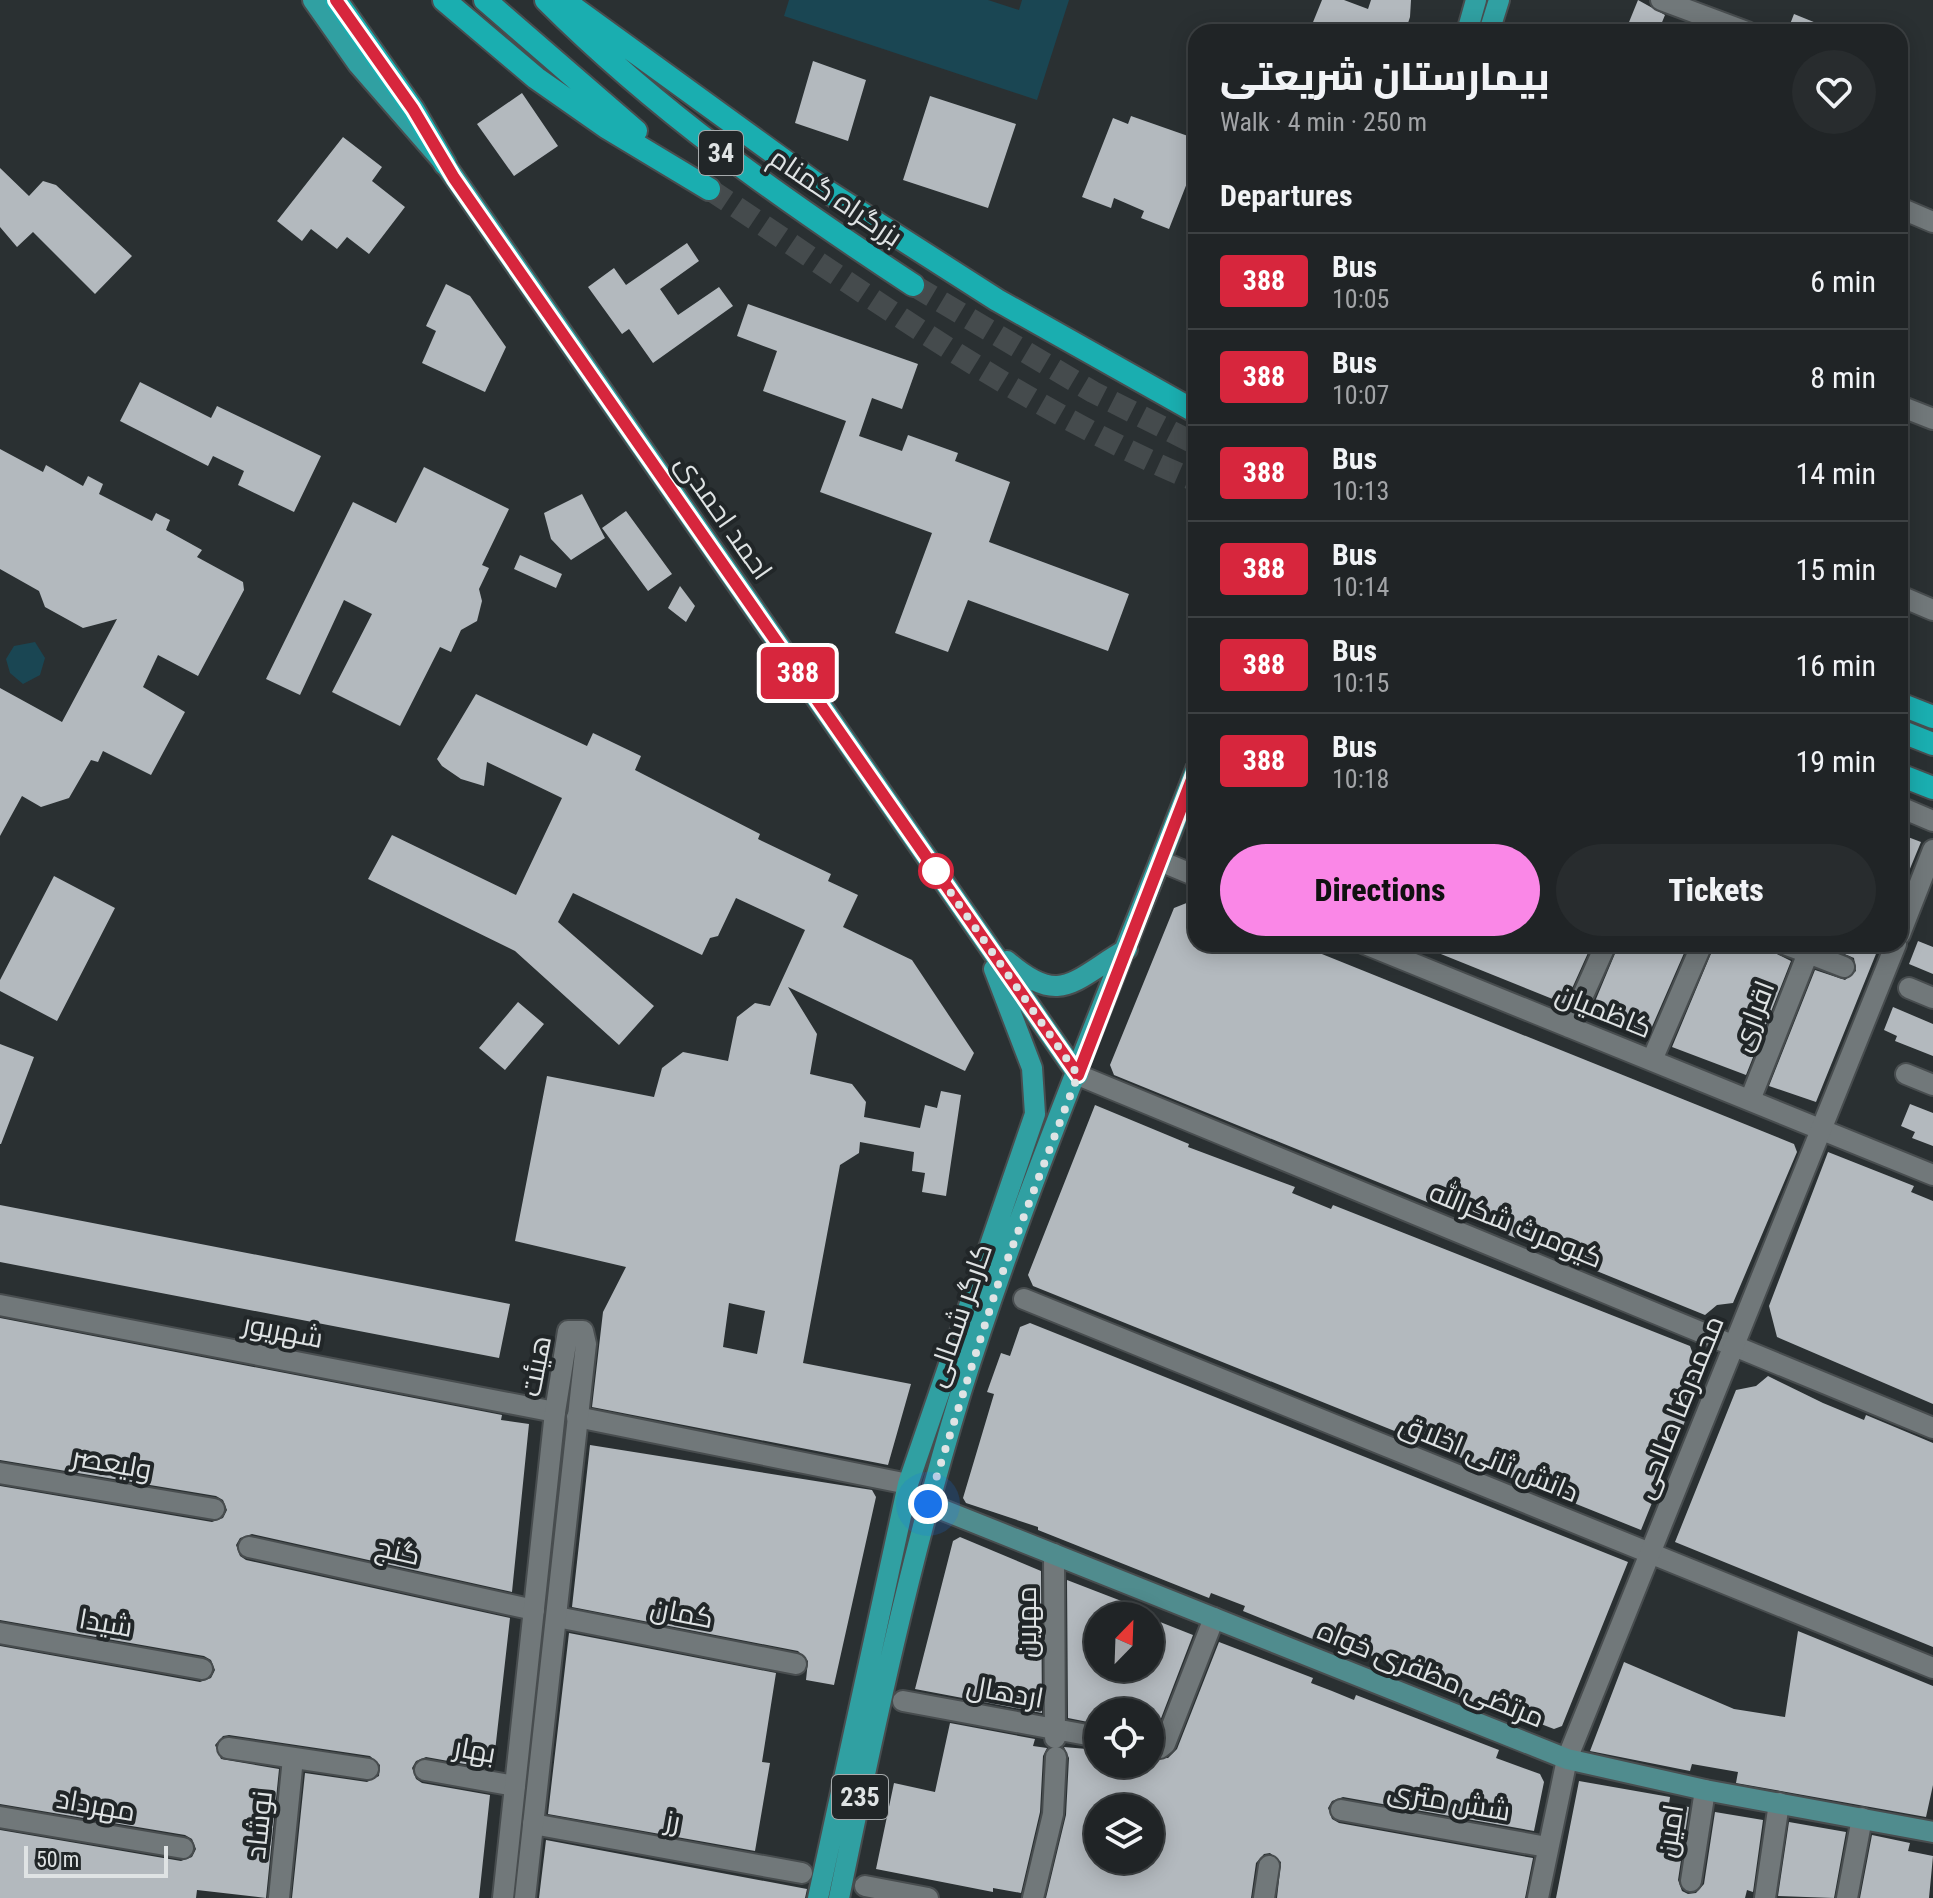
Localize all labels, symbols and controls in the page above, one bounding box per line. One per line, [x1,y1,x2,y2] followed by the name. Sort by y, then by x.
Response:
[1792,50,1876,134] button: heart
[1220,55,1550,99] text: بیمارستان شریعتی
[1220,107,1427,137] text: Walk · 4 min · 250 m
[699,131,743,175] road number: 34
[762,141,909,256] street label: بزرگراه گمنام
[1220,178,1353,213] text: Departures
[1332,249,1377,284] text: Bus
[1243,264,1285,297] text: 388
[1810,264,1876,299] text: 6 min
[1332,284,1389,314] text: 10:05
[1332,345,1377,380] text: Bus
[1243,360,1285,393] text: 388
[1810,360,1876,395] text: 8 min
[1332,380,1389,410] text: 10:07
[1332,441,1377,476] text: Bus
[669,448,779,586] street label: احمد احمدی
[1243,456,1285,489] text: 388
[1795,456,1876,491] text: 14 min
[1332,476,1389,506] text: 10:13
[1332,537,1377,572] text: Bus
[1243,552,1285,585] text: 388
[1795,552,1876,587] text: 15 min
[1332,572,1389,602] text: 10:14
[1332,633,1377,668] text: Bus
[752,647,844,699] line badge: 388
[1243,648,1285,681] text: 388
[1795,648,1876,683] text: 16 min
[777,656,819,689] text: 388
[1332,668,1389,698] text: 10:15
[1332,729,1377,764] text: Bus
[1243,744,1285,777] text: 388
[1795,744,1876,779] text: 19 min
[1332,764,1389,794] text: 10:18
[1220,844,1540,936] button: Directions
[1556,844,1876,936] button: Tickets
[919,854,953,888] unlabelled marker
[1725,976,1781,1056] street label: اقراری
[1551,977,1657,1045] street label: کاظمیان
[1425,1173,1608,1275] street label: کیومرث شکرالله
[919,1239,999,1391] street label: کارگر شمالی
[238,1307,326,1355] street label: شهریور
[1627,1311,1731,1503] street label: محمدرضا صالحی
[514,1333,558,1399] street label: هیئت
[1395,1407,1583,1509] street label: دانش ثانی اخلاق
[68,1439,154,1486] street label: ولیعصر
[908,1484,948,1524] your location
[372,1530,423,1574] street label: گنج
[1010,1586,1043,1658] street label: مهرین
[648,1591,716,1635] street label: کمان
[77,1602,135,1644] street label: شیدا
[1084,1602,1164,1682] north arrow
[1084,1602,1164,1874] map controls
[1313,1614,1549,1734] street label: مرتضی مظفری خواه
[964,1669,1046,1715] street label: اردهال
[1084,1698,1164,1778] button: locate
[450,1730,498,1770] street label: بهار
[1385,1774,1513,1828] street label: شش متری
[832,1775,888,1819] road number: 235
[54,1782,138,1828] street label: مهرداد
[239,1789,279,1861] street label: نوشاد
[1084,1794,1164,1874] button: layers
[1650,1802,1690,1860] street label: امین
[661,1803,683,1839] street label: رز
[24,1842,168,1878] scale bar
[36,1847,79,1872] text: 50 m

